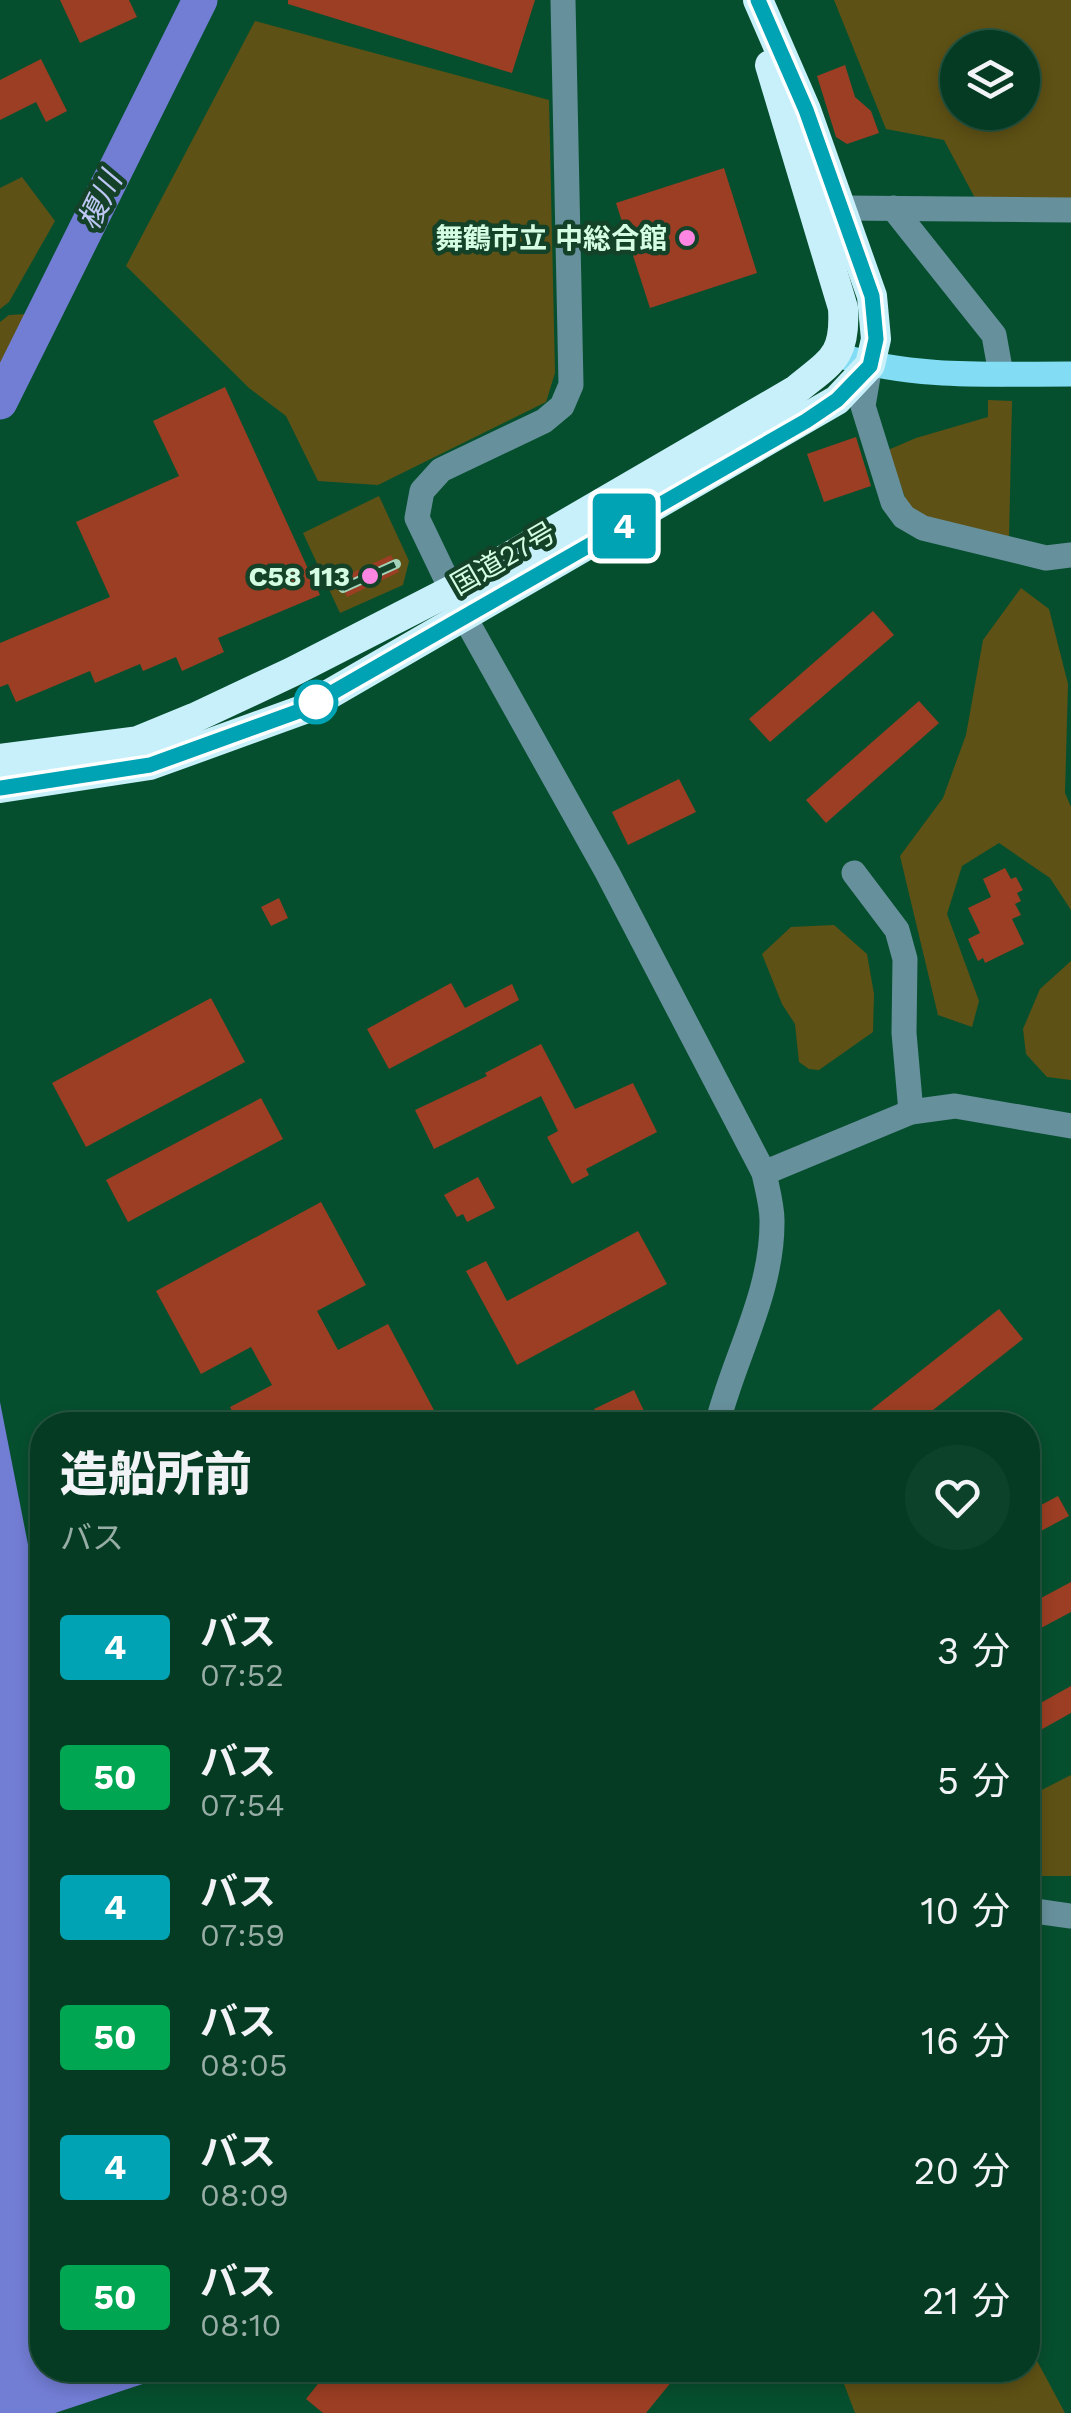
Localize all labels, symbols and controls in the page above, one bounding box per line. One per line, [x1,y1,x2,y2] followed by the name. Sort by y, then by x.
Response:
[940,30,1040,130] map controls
[940,30,1040,130] button: layers
[71,163,130,235] water label: 榎川
[435,222,667,255] place label: 舞鶴市立 中総合館
[676,227,698,249] marker: 舞鶴市立 中総合館
[592,494,656,558] line badge: 4
[613,505,635,547] text: 4
[445,515,562,602] street label: 国道27号
[249,560,350,593] place label: C58 113
[359,565,381,587] marker: C58 113
[295,681,337,723] unlabelled marker
[905,1445,1010,1550] button: heart
[60,1446,252,1503] text: 造船所前
[60,1519,124,1557] text: バス
[200,1610,276,1654] text: バス
[104,1626,126,1668] text: 4
[937,1629,1010,1673] text: 3 分
[200,1656,284,1694] text: 07:52
[200,1740,276,1784] text: バス
[94,1756,136,1798] text: 50
[937,1759,1010,1803] text: 5 分
[200,1786,285,1824] text: 07:54
[200,1870,276,1914] text: バス
[104,1886,126,1928] text: 4
[921,1889,1010,1933] text: 10 分
[200,1916,285,1954] text: 07:59
[200,2000,276,2044] text: バス
[94,2016,136,2058] text: 50
[921,2019,1010,2063] text: 16 分
[200,2046,288,2084] text: 08:05
[200,2130,276,2174] text: バス
[104,2146,126,2188] text: 4
[913,2149,1010,2193] text: 20 分
[200,2176,289,2214] text: 08:09
[200,2260,276,2304] text: バス
[94,2276,136,2318] text: 50
[922,2279,1010,2323] text: 21 分
[200,2306,281,2344] text: 08:10

